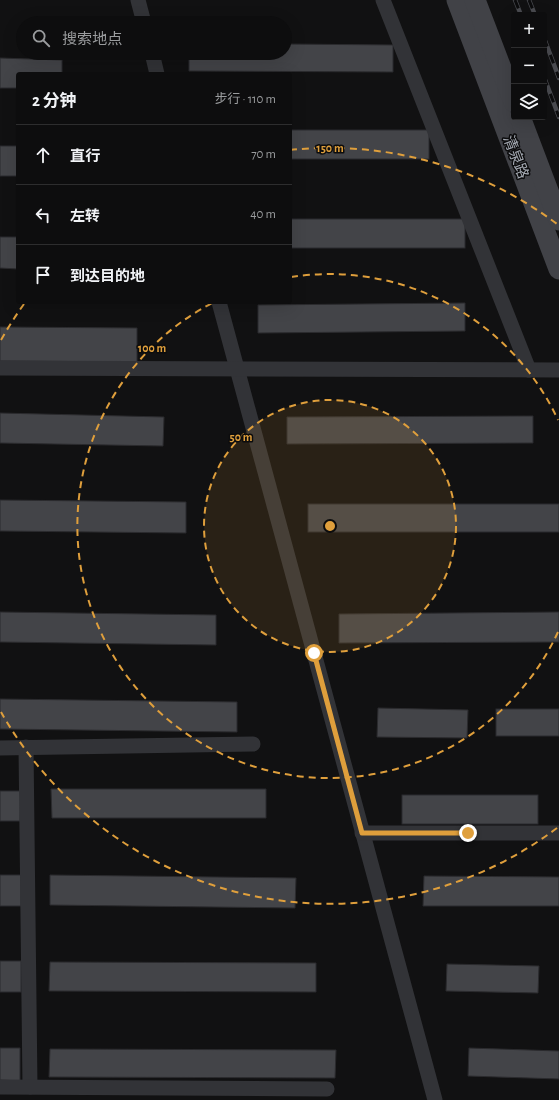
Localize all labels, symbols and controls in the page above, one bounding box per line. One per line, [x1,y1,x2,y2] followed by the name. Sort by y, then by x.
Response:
[511,12,547,120] map controls
[511,12,547,48] button: +
[16,16,292,60] search box
[30,27,52,49] icon: search
[62,32,122,47] text: 搜索地点
[511,48,547,84] button: −
[511,84,547,120] button: layers
[32,92,77,109] text: 2 分钟
[214,93,276,106] text: 步行 · 110 m
[500,133,532,181] street label: 清泉路
[316,142,344,154] text: 150 m
[32,144,54,166] icon: ahead
[251,148,276,161] text: 70 m
[70,149,100,164] text: 直行
[32,204,54,226] icon: left
[250,208,276,221] text: 40 m
[70,209,100,224] text: 左转
[32,264,54,286] icon: arrive
[70,269,145,284] text: 到达目的地
[138,342,166,354] text: 100 m
[230,431,253,443] text: 50 m
[323,519,337,533] centre of rings
[305,644,323,662] route start
[459,824,477,842] route end

